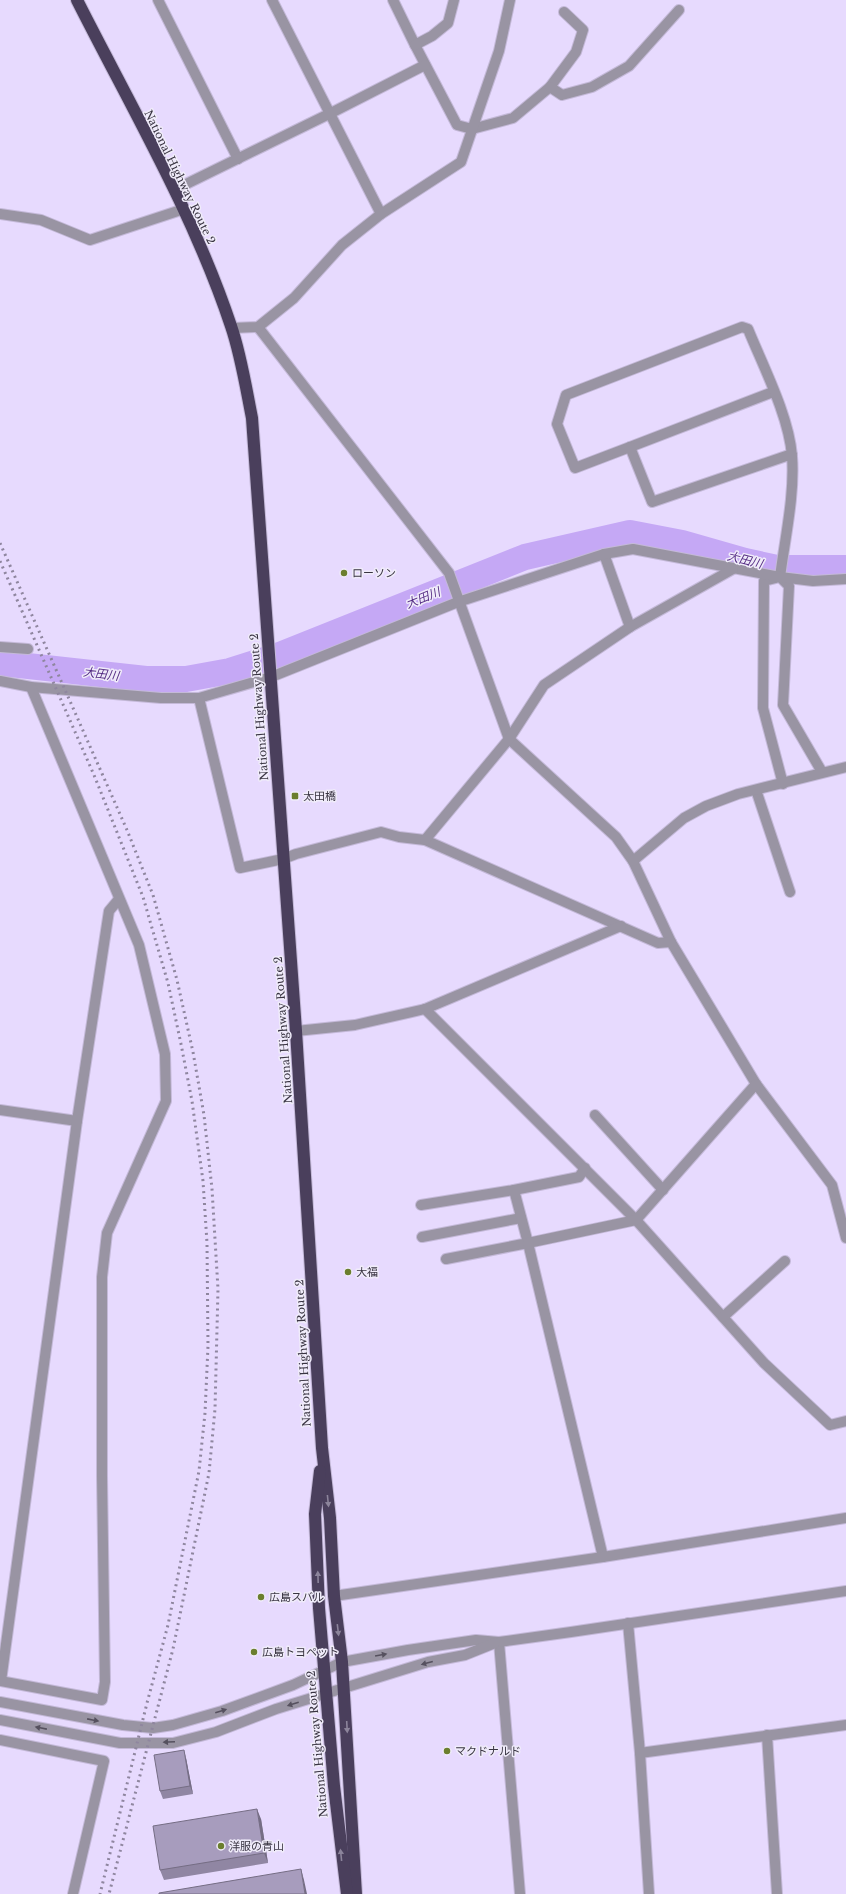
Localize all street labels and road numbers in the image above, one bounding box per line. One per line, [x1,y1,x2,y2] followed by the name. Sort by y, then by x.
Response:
[141,108,219,247] street label: National Highway Route 2
[247,633,271,781] street label: National Highway Route 2
[271,956,295,1104] street label: National Highway Route 2
[292,1279,314,1427] street label: National Highway Route 2
[304,1670,330,1818] street label: National Highway Route 2

